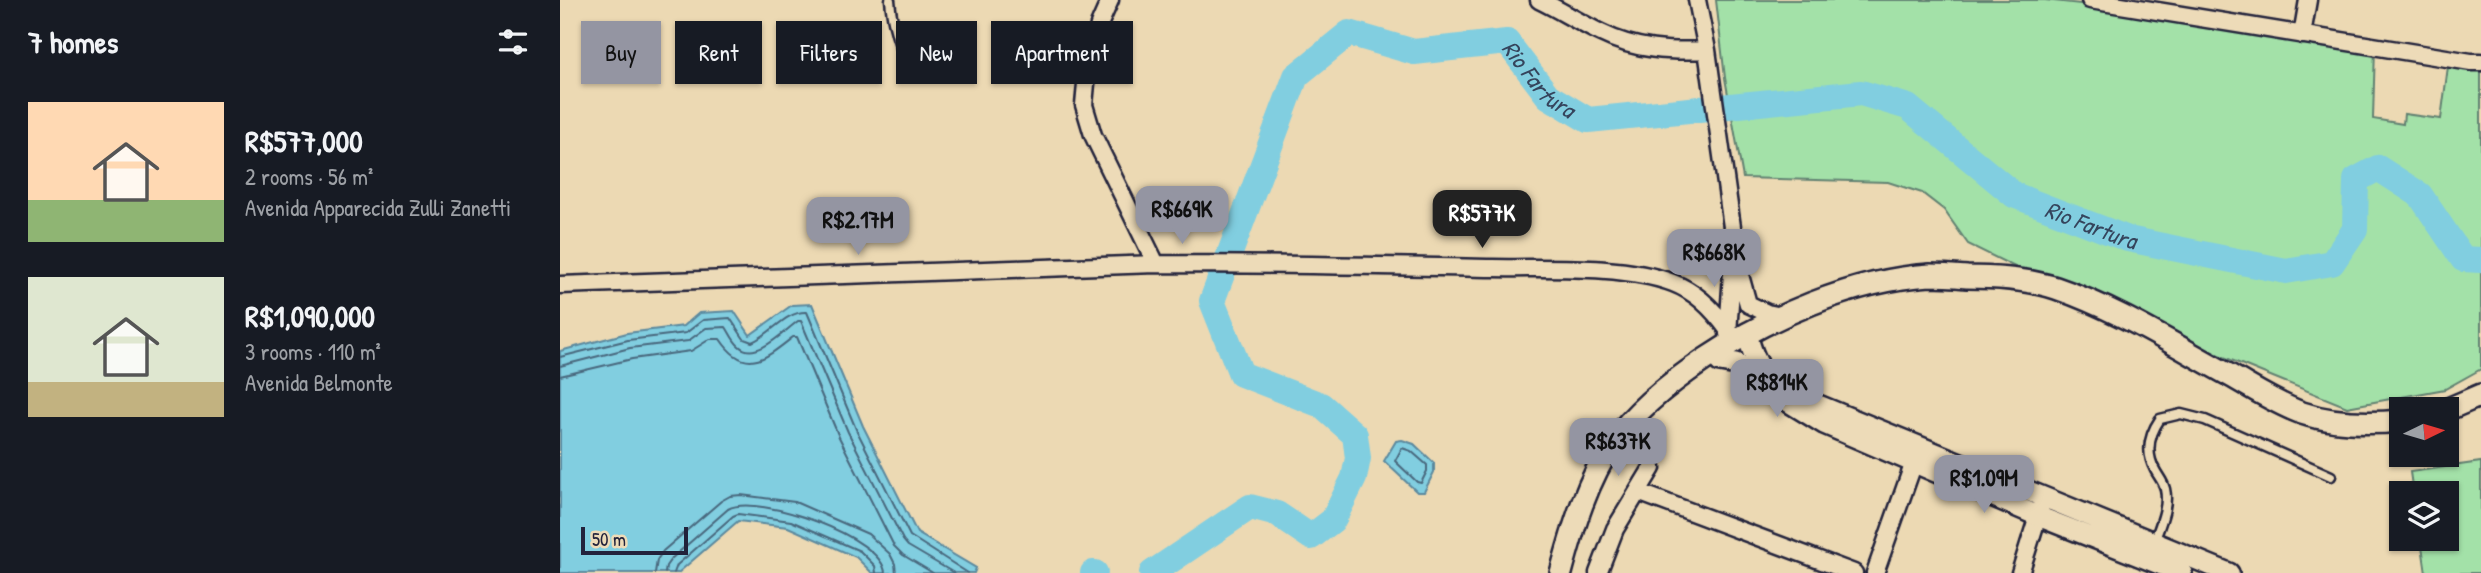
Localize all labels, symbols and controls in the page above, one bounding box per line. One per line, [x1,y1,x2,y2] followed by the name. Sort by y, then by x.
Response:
[581,21,661,84] chip: Buy
[675,21,762,84] chip: Rent
[776,21,882,84] chip: Filters
[896,21,977,84] chip: New
[991,21,1133,84] chip: Apartment
[28,22,118,62] text: 7 homes
[494,23,532,61] icon: filters
[1495,33,1584,126] water label: Rio Fartura
[245,121,363,161] text: R$577,000
[84,130,168,214] icon: home
[245,161,373,192] text: 2 rooms · 56 m²
[1125,187,1239,246] pin: R$669K
[1425,190,1539,250] pin: R$577K
[245,192,511,223] text: Avenida Apparecida Zulli Zanetti
[1152,193,1212,224] text: R$669K
[2041,193,2142,257] water label: Rio Fartura
[1449,197,1515,228] text: R$577K
[793,198,923,257] pin: R$2.17M
[822,204,894,235] text: R$2.17M
[1657,230,1771,289] pin: R$668K
[1683,236,1745,267] text: R$668K
[245,296,375,336] text: R$1,090,000
[84,305,168,389] icon: home
[245,336,381,367] text: 3 rooms · 110 m²
[1720,360,1834,419] pin: R$814K
[1746,366,1808,397] text: R$814K
[245,367,393,398] text: Avenida Belmonte
[2389,397,2459,467] north arrow
[2389,397,2459,551] map controls
[1561,419,1675,478] pin: R$637K
[1586,425,1651,456] text: R$637K
[1919,456,2049,515] pin: R$1.09M
[1950,462,2018,493] text: R$1.09M
[2389,481,2459,551] button: layers
[581,524,688,556] scale bar
[592,526,626,552] text: 50 m

